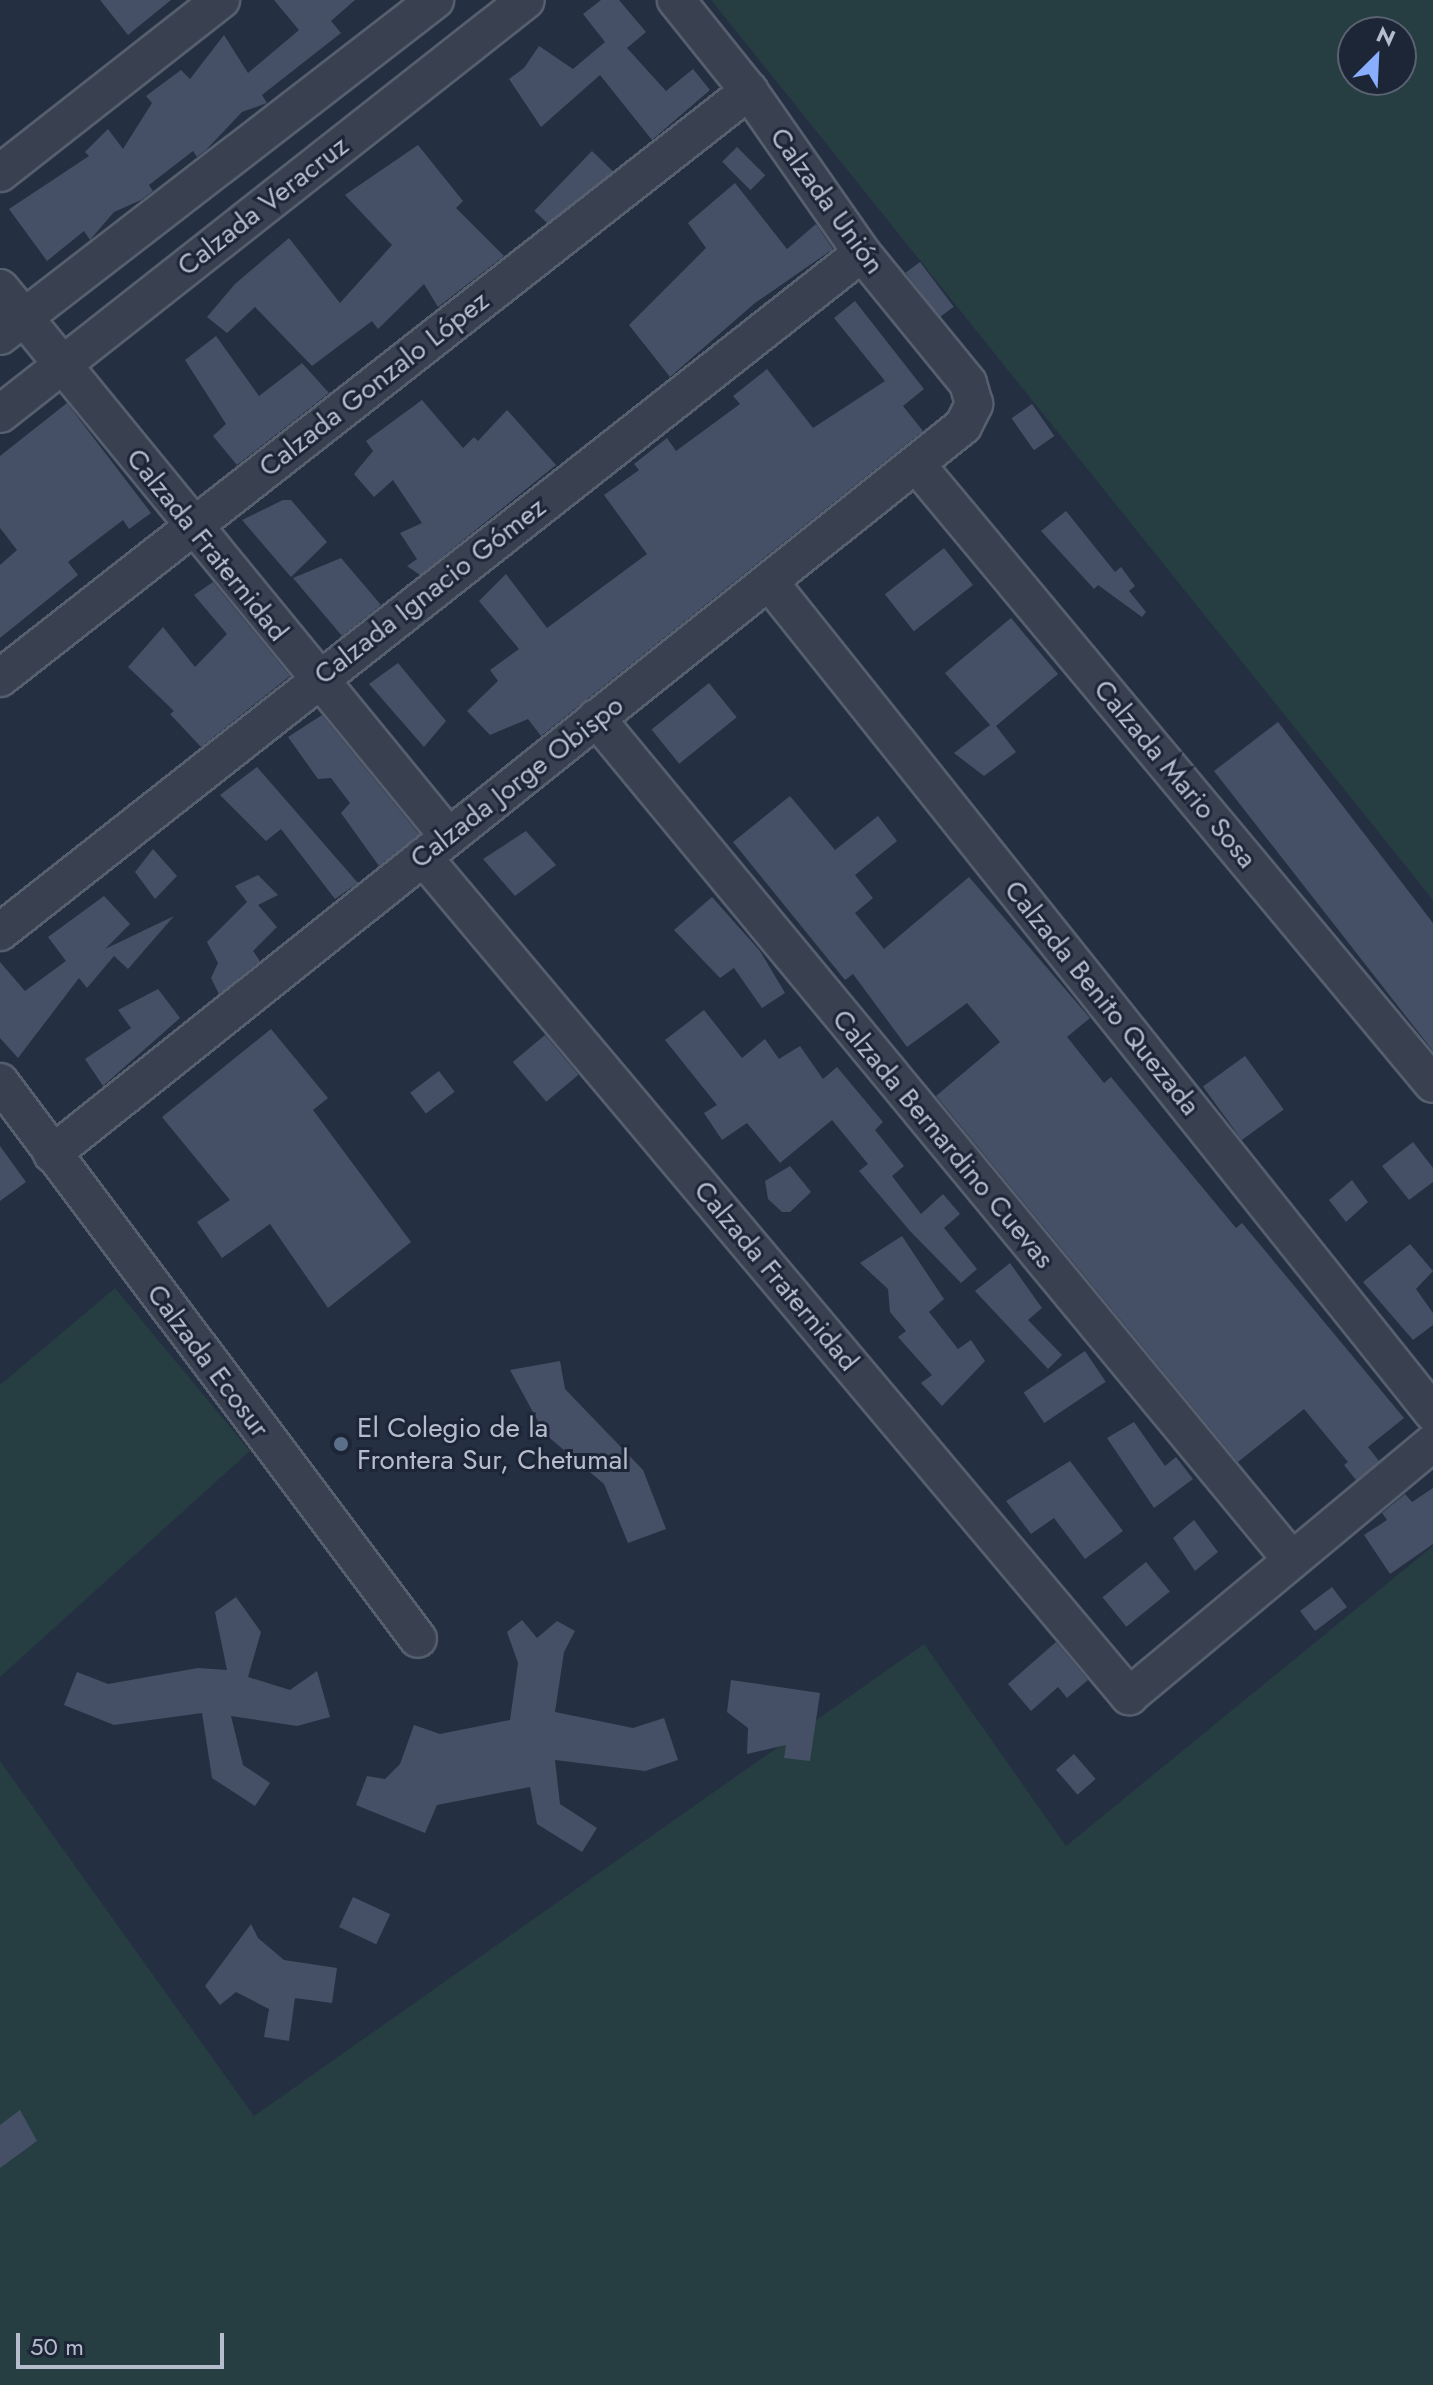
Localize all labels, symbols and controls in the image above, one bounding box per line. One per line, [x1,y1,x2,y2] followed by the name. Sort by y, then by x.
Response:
[1337,16,1417,96] north arrow
[1371,18,1400,54] text: N
[763,121,891,281] street label: Calzada Unión
[171,129,355,283] street label: Calzada Veracruz
[252,284,496,484] street label: Calzada Gonzalo López
[119,442,295,648] street label: Calzada Fraternidad
[308,490,552,692] street label: Calzada Ignacio Gómez
[1086,673,1264,875] street label: Calzada Mario Sosa
[404,688,630,876] street label: Calzada Jorge Obispo
[997,874,1207,1122] street label: Calzada Benito Quezada
[825,1003,1061,1275] street label: Calzada Bernardino Cuevas
[687,1174,865,1378] street label: Calzada Fraternidad
[140,1278,276,1444] street label: Calzada Ecosur
[357,1411,629,1477] place label: El Colegio de la Frontera Sur, Chetumal
[332,1435,350,1453] marker: El Colegio de la Frontera Sur, Chetumal
[20,2317,228,2367] scale bar
[30,2329,84,2364] text: 50 m

